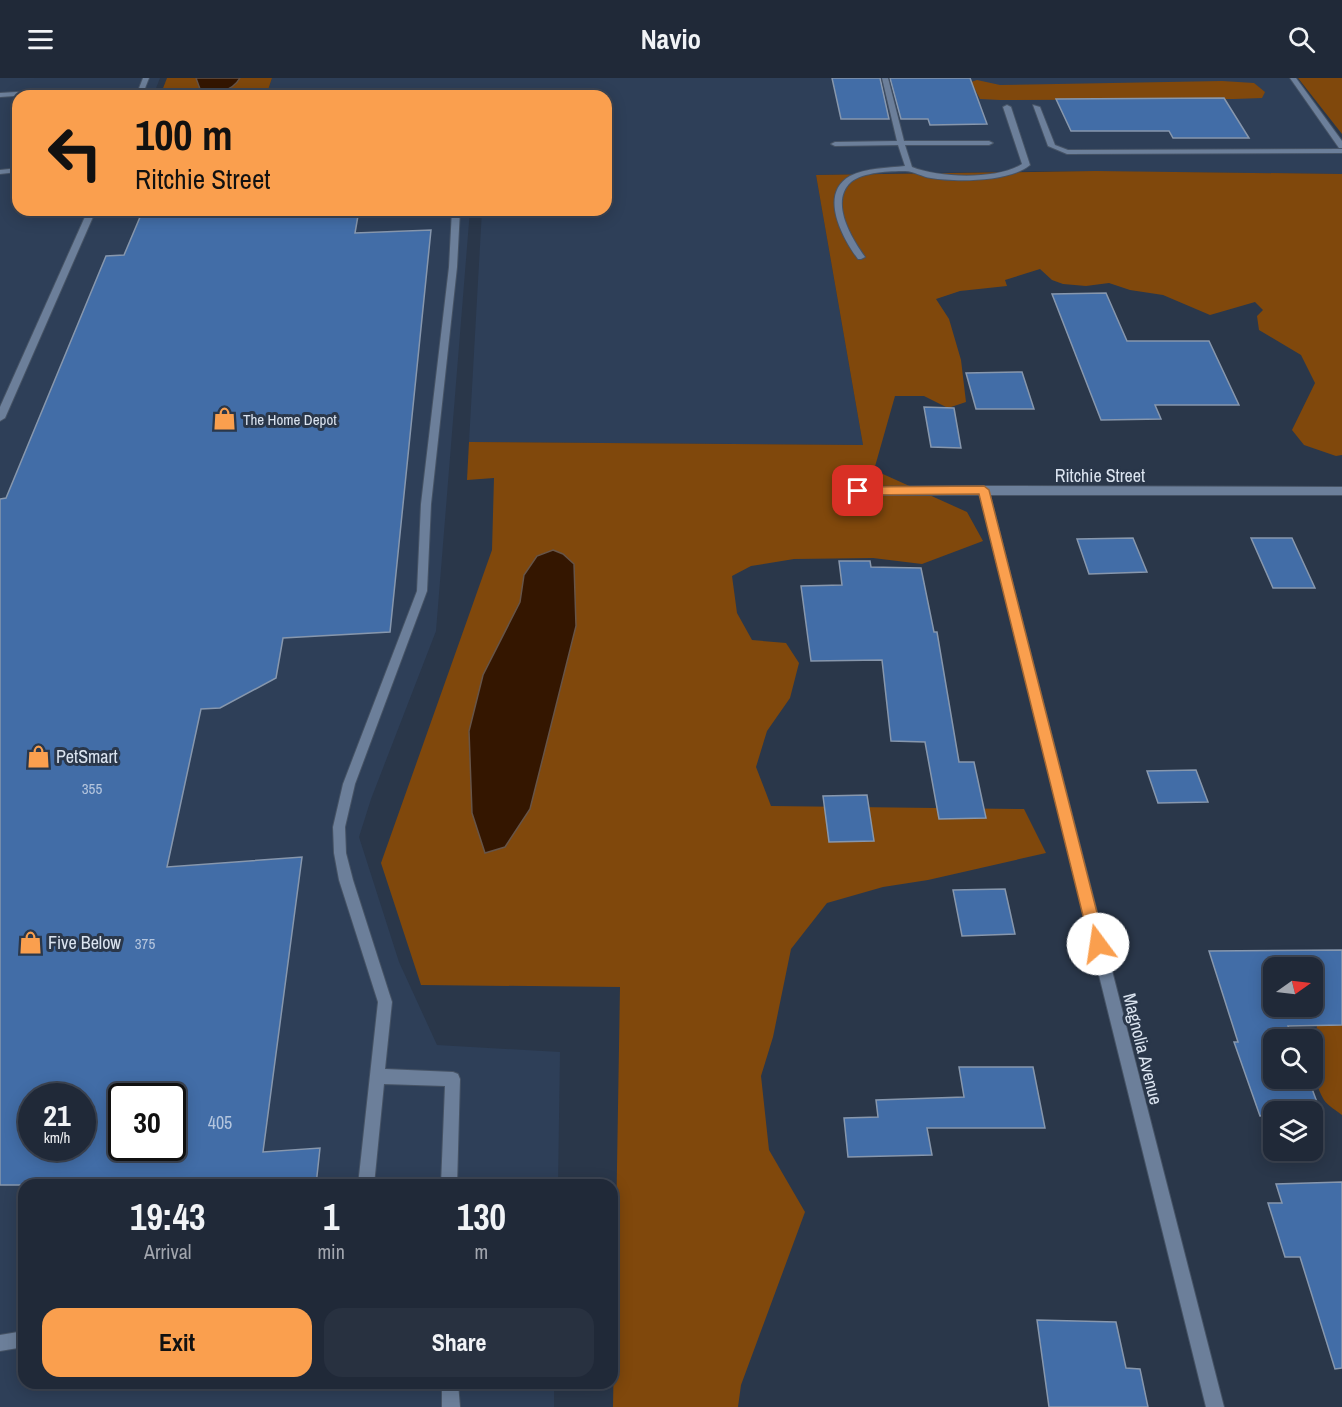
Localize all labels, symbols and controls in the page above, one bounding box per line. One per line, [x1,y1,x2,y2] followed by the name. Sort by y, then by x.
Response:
[641,21,701,57] text: Navio
[24,23,57,56] icon: menu
[1285,23,1318,56] icon: search
[135,107,233,163] text: 100 m
[36,114,114,192] icon: left
[135,161,270,197] text: Ritchie Street
[212,406,238,432] shop icon: The Home Depot
[243,409,337,430] place label: The Home Depot
[1055,463,1145,488] street label: Ritchie Street
[832,465,883,516] pin
[841,474,874,507] icon: arrive
[25,743,51,769] shop icon: PetSmart
[56,744,118,769] place label: PetSmart
[82,778,102,799] house number: 355
[1066,912,1130,976] position arrow
[17,929,43,955] shop icon: Five Below
[48,930,121,955] place label: Five Below
[135,933,155,954] house number: 375
[1263,957,1323,1017] north arrow
[1263,957,1323,1161] map controls
[1117,991,1169,1107] street label: Magnolia Avenue
[1263,1029,1323,1089] button: search
[108,1083,186,1161] speed limit sign: 30
[43,1095,71,1135] text: 21
[1263,1101,1323,1161] button: layers
[208,1110,232,1135] house number: 405
[44,1127,70,1148] text: km/h
[130,1193,205,1241] text: 19:43
[323,1193,339,1241] text: 1
[457,1193,506,1241] text: 130
[144,1238,191,1265] text: Arrival
[317,1238,345,1265] text: min
[475,1238,488,1265] text: m
[42,1308,312,1377] button: Exit
[324,1308,594,1377] button: Share

